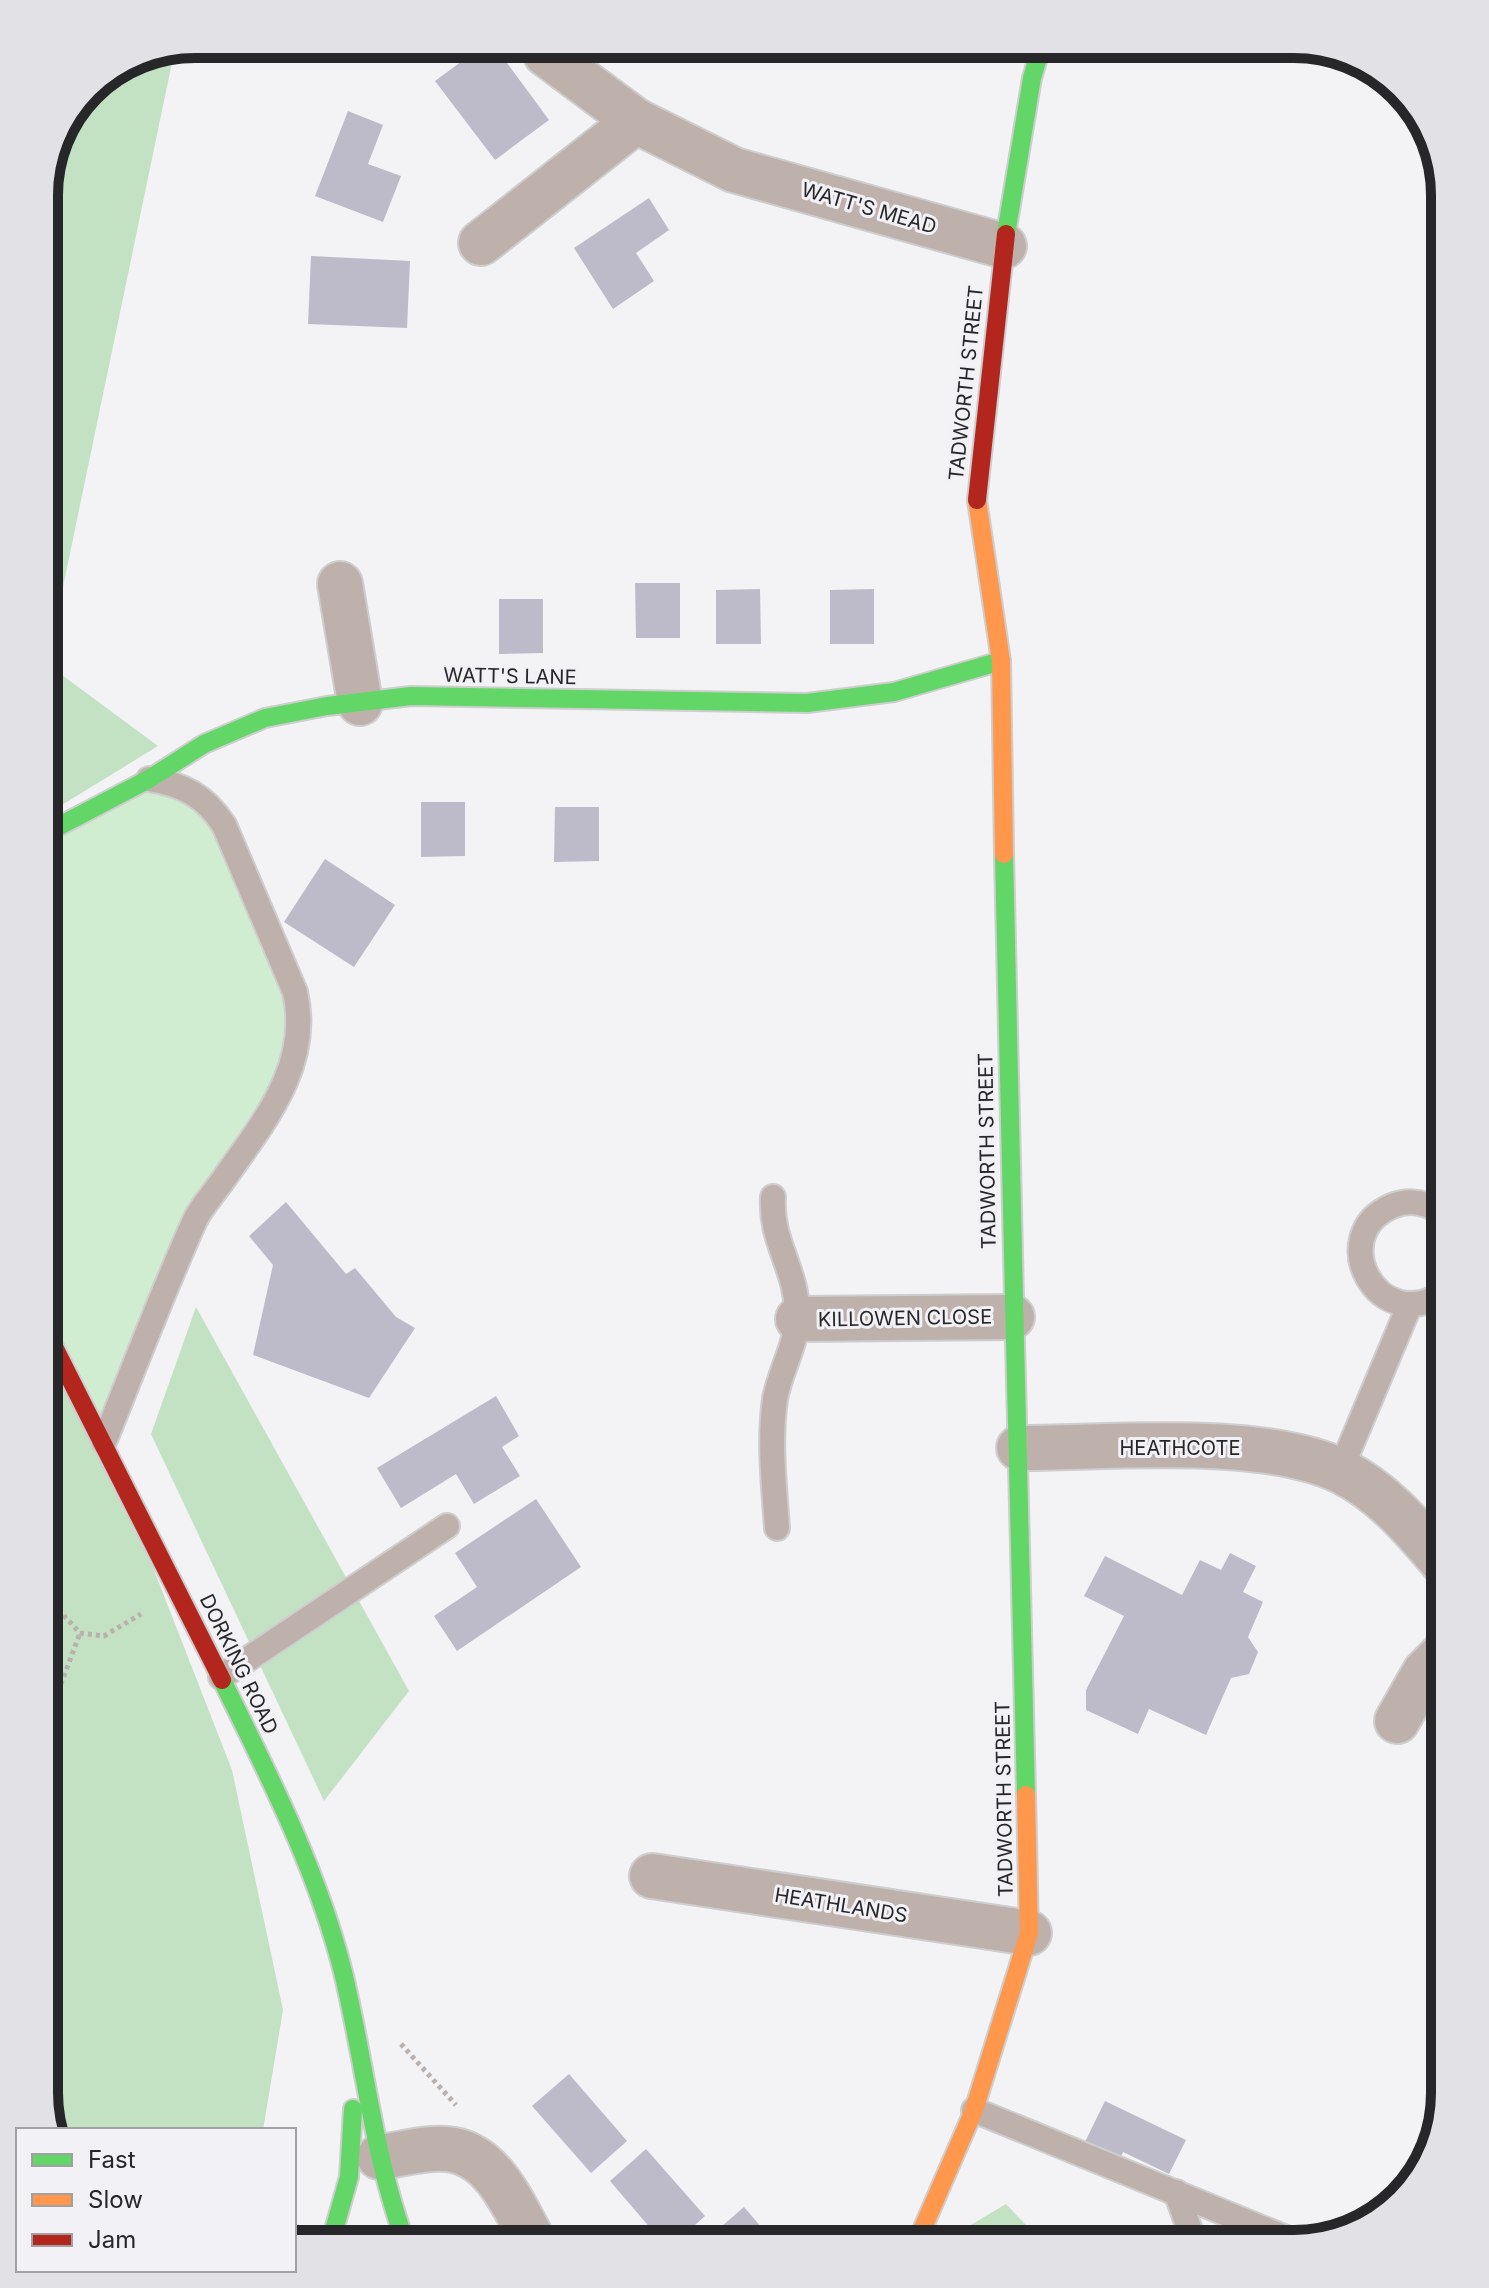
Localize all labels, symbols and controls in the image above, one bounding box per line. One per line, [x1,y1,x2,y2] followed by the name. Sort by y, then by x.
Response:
[799,177,939,239] street label: WATT'S MEAD
[944,284,988,482] street label: TADWORTH STREET
[443,663,577,689] street label: WATT'S LANE
[973,1053,1001,1249] street label: TADWORTH STREET
[818,1304,992,1332] street label: KILLOWEN CLOSE
[1120,1436,1241,1460] street label: HEATHCOTE
[195,1590,283,1738] street label: DORKING ROAD
[990,1701,1018,1897] street label: TADWORTH STREET
[773,1883,909,1927] street label: HEATHLANDS
[16,2128,296,2272] legend
[88,2145,136,2174] text: Fast
[88,2185,143,2214] text: Slow
[88,2225,136,2254] text: Jam

